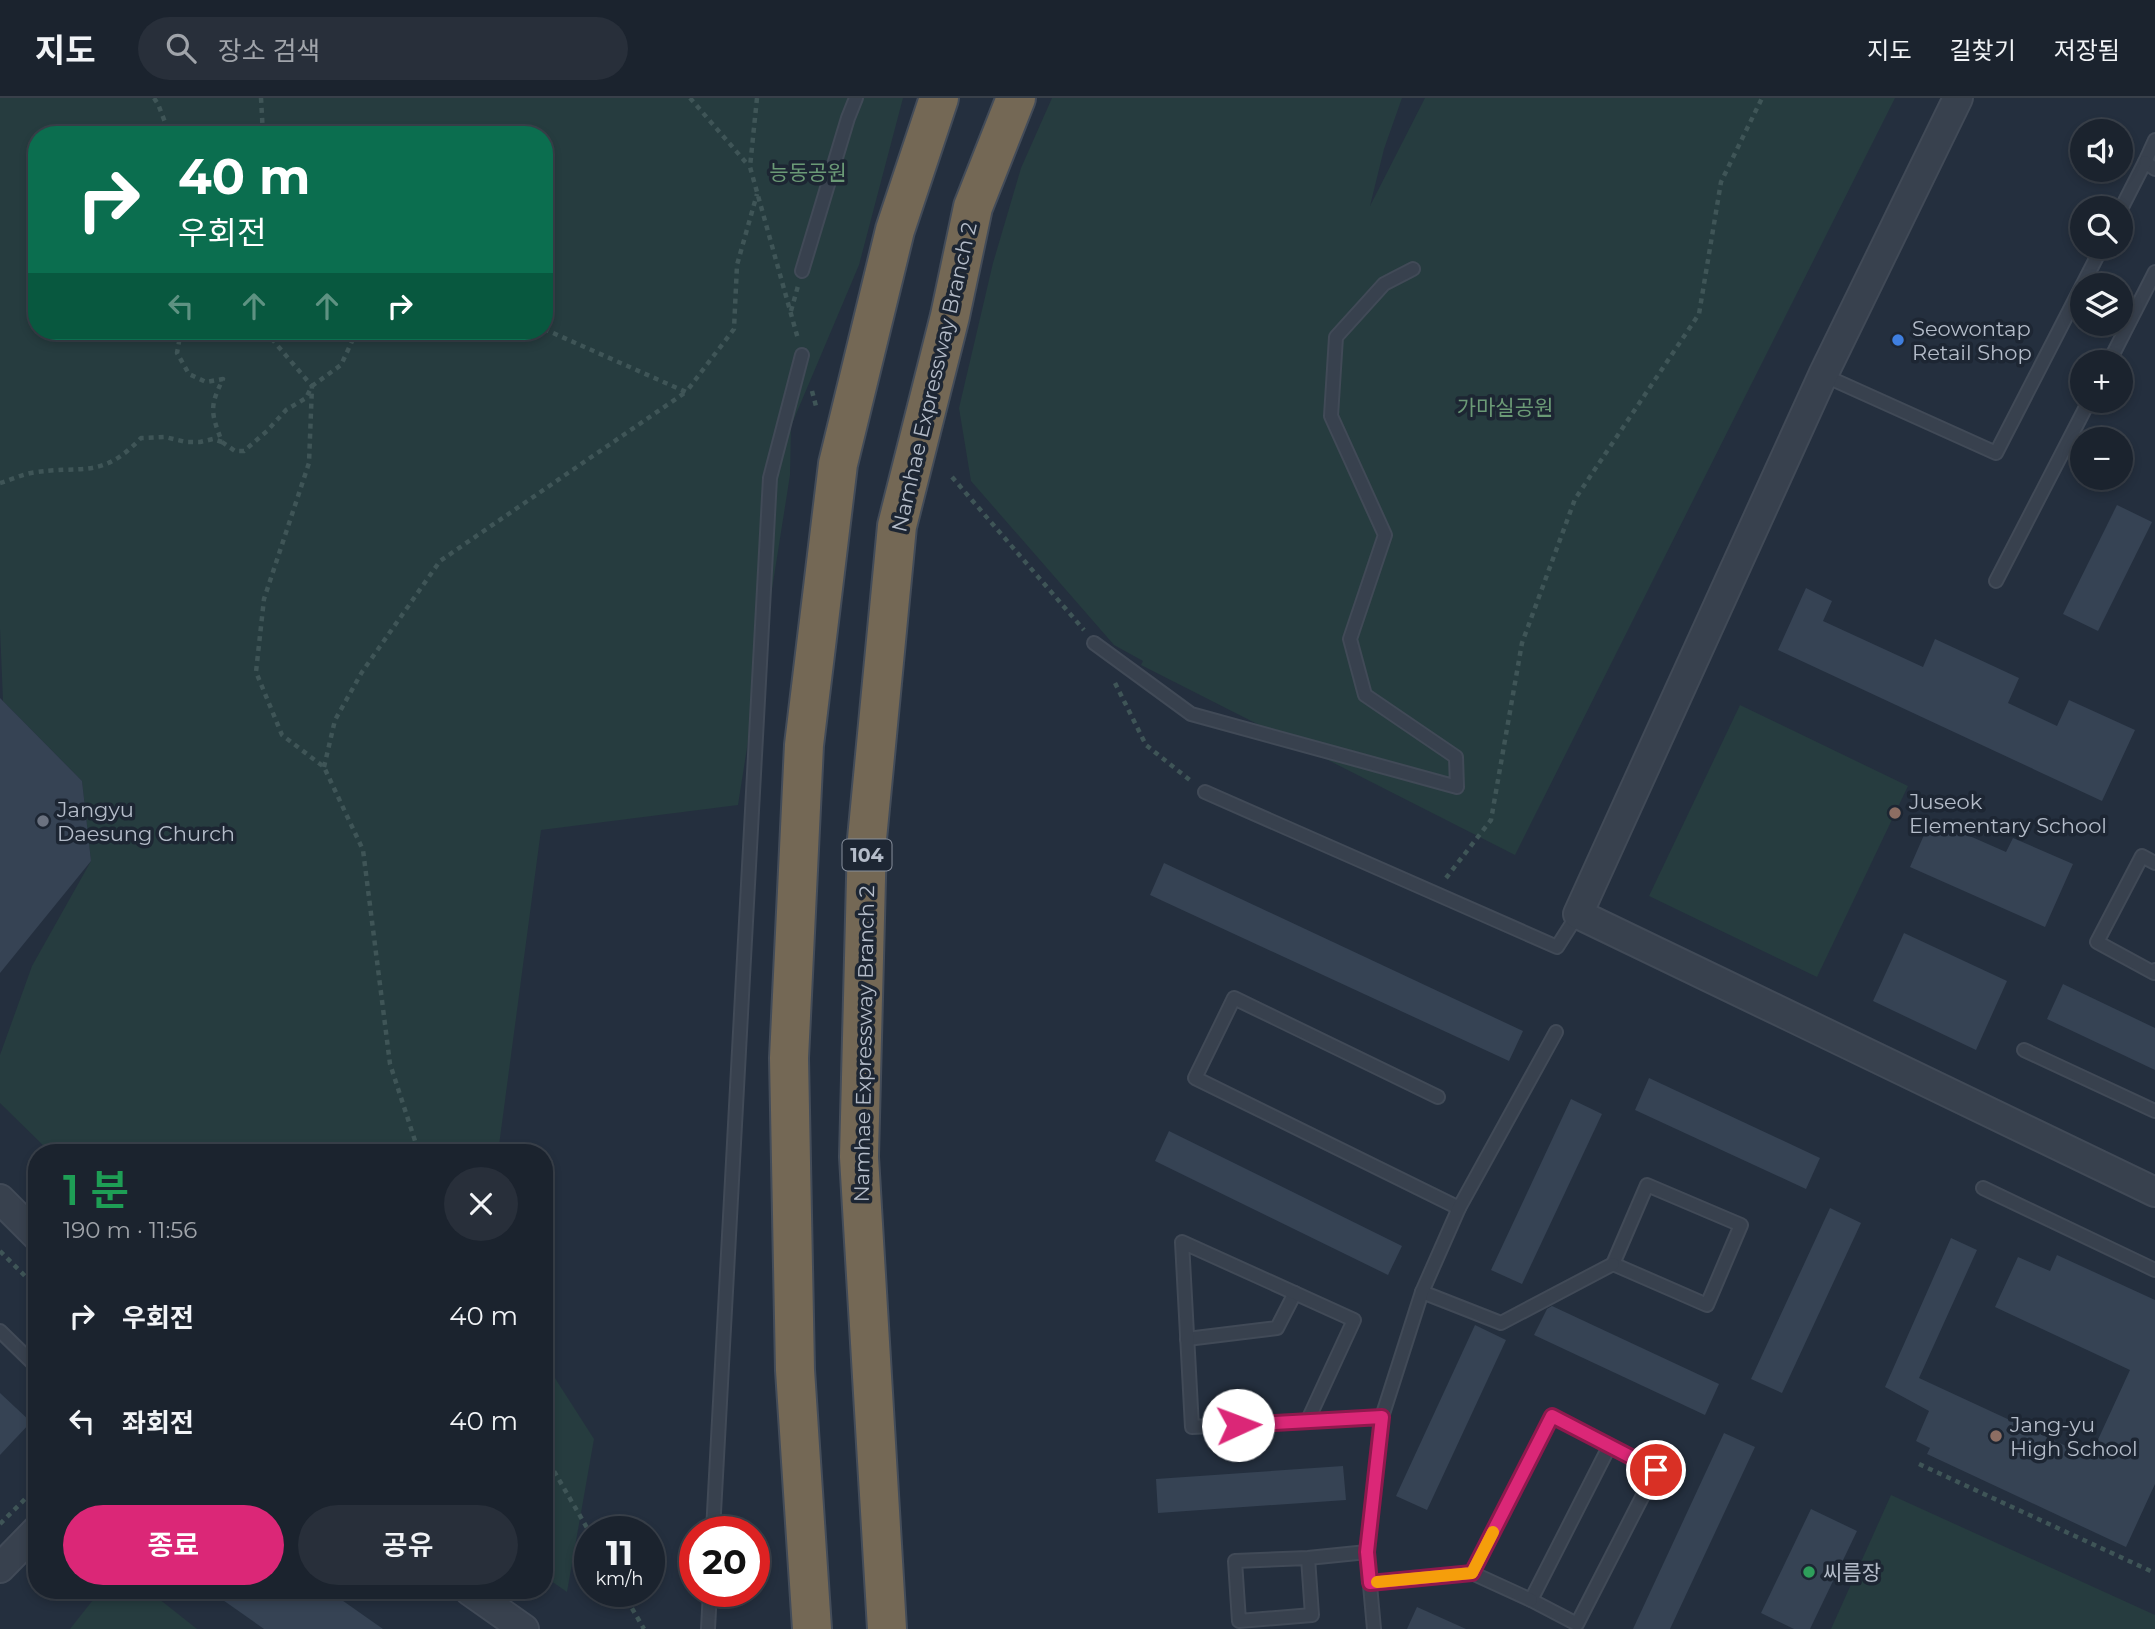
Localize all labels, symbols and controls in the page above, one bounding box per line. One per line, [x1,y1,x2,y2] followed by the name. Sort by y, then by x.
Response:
[138,17,628,80] search box
[162,29,200,67] icon: search
[35,30,96,70] text: 지도
[218,35,320,67] text: 장소 검색
[1867,36,1912,65] text: 지도
[1950,36,2016,65] text: 길찾기
[2054,36,2120,65] text: 저장됨
[2070,119,2133,490] map controls
[2070,119,2133,182] button: sound
[178,147,310,206] text: 40 m
[63,154,154,245] icon: right
[769,160,847,185] park label: 능동공원
[2070,196,2133,259] button: search
[178,213,266,252] text: 우회전
[886,220,982,534] street label: Namhae Expressway Branch 2
[2070,273,2133,336] button: layers
[162,287,200,325] icon: left
[235,287,273,325] icon: ahead
[308,287,346,325] icon: ahead
[381,287,419,325] icon: right
[1912,316,2032,365] place label: Seowontap Retail Shop
[1890,332,1906,348] marker: Seowontap Retail Shop
[2070,350,2133,413] button: +
[1457,395,1553,420] park label: 가마실공원
[2070,427,2133,490] button: −
[1908,789,2107,838] place label: Juseok Elementary School
[56,797,235,846] place label: Jangyu Daesung Church
[1887,805,1903,821] marker: Juseok Elementary School
[35,813,51,829] marker: Jangyu Daesung Church
[842,840,892,870] road number: 104
[849,885,879,1203] street label: Namhae Expressway Branch 2
[63,1164,129,1216] text: 1 분
[444,1167,518,1241] button: close
[63,1216,197,1244] text: 190 m · 11:56
[63,1297,101,1335] icon: right
[449,1300,518,1332] text: 40 m
[122,1302,194,1334] text: 우회전
[1201,1388,1275,1462] position arrow
[63,1402,101,1440] icon: left
[449,1405,518,1437] text: 40 m
[122,1407,194,1439] text: 좌회전
[2009,1412,2138,1461] place label: Jang-yu High School
[1988,1428,2004,1444] marker: Jang-yu High School
[1626,1440,1686,1500] pin
[1637,1451,1675,1489] icon: arrive
[63,1505,284,1585] button: 종료
[298,1505,518,1585] button: 공유
[679,1516,770,1607] speed limit sign: 20
[606,1531,633,1574] text: 11
[1823,1560,1881,1585] place label: 씨름장
[1801,1564,1817,1580] marker: 씨름장
[595,1568,644,1590] text: km/h

